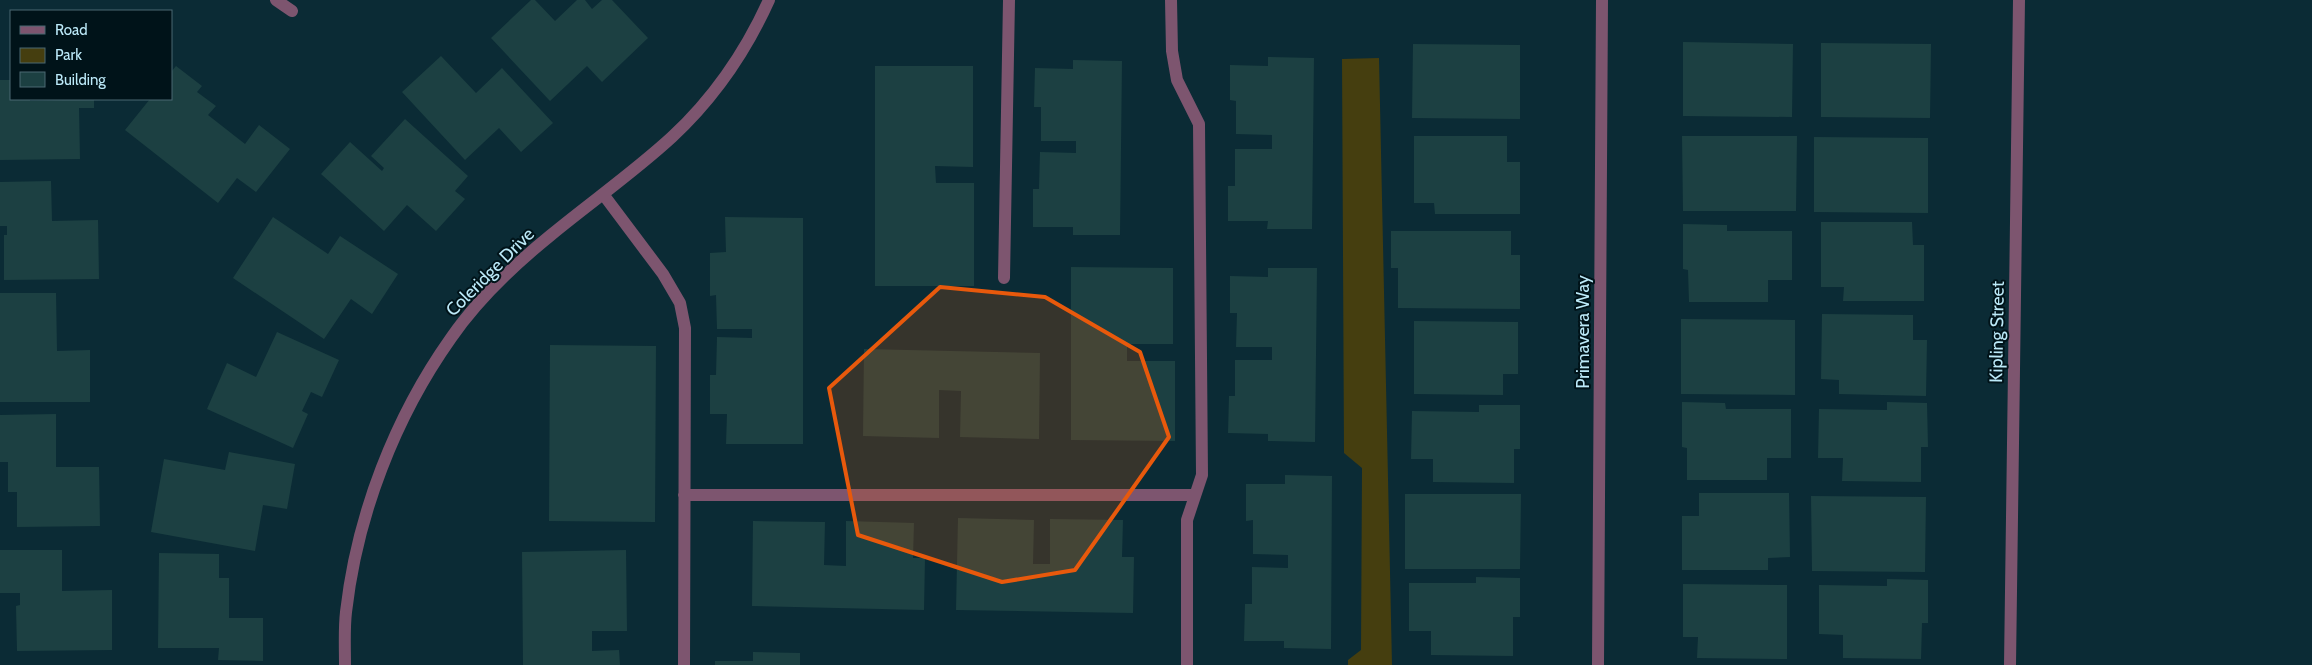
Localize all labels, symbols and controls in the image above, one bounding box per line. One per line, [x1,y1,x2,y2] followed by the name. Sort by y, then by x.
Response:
[10,10,172,100] legend
[55,21,88,39] text: Road
[55,46,82,64] text: Park
[55,71,106,89] text: Building
[441,223,539,321] street label: Coleridge Drive
[1572,275,1594,389] street label: Primavera Way
[1985,281,2009,383] street label: Kipling Street

